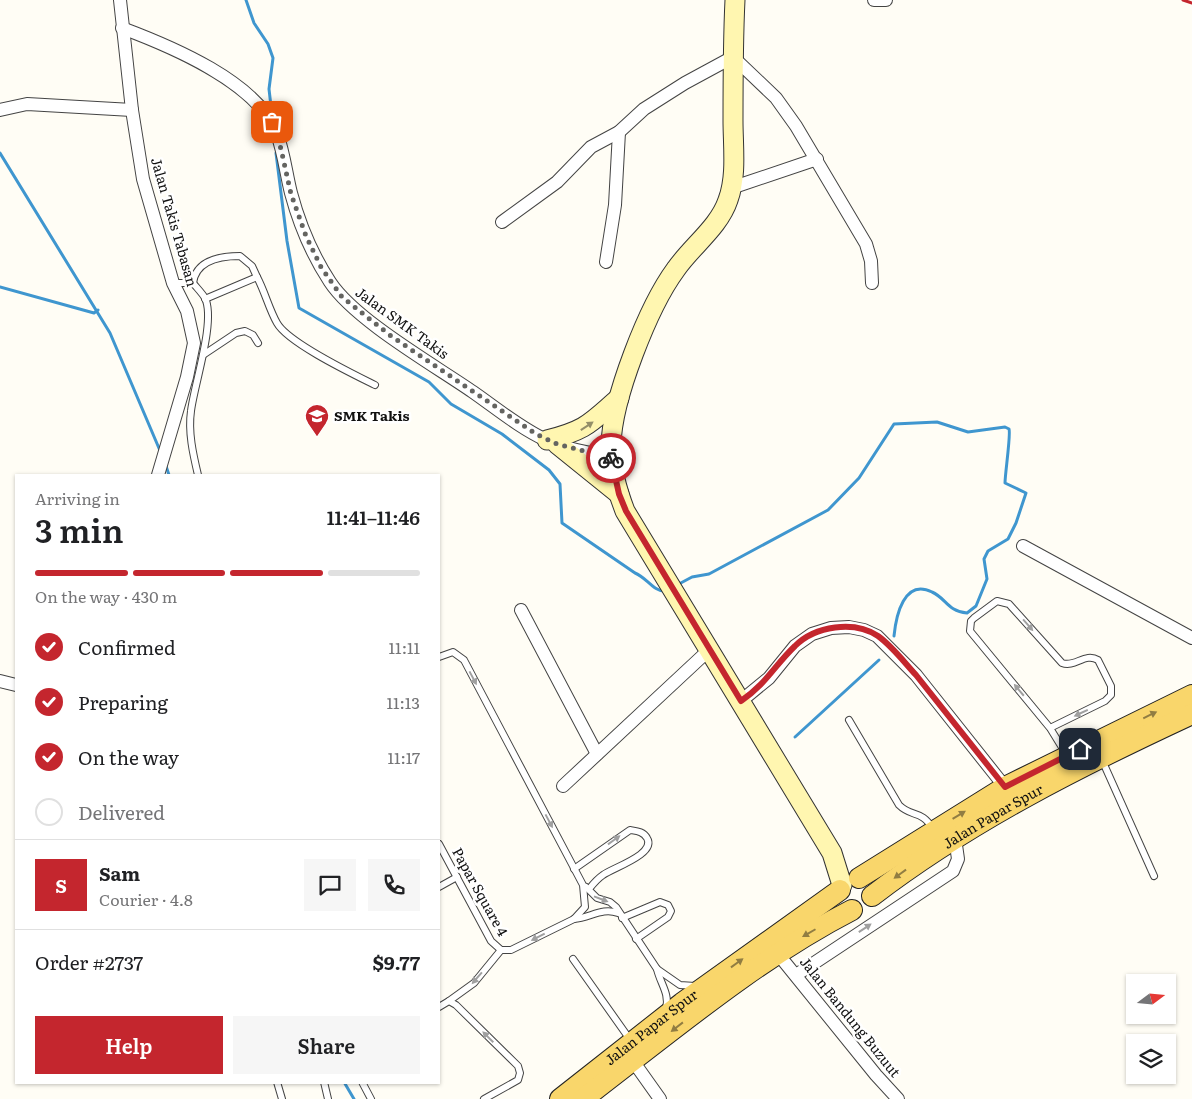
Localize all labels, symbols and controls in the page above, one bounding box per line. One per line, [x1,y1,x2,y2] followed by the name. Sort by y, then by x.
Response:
[251,101,293,143] pin
[258,108,286,136] icon: bag
[147,155,203,289] street label: Jalan Takis Tabasan
[352,281,453,363] street label: Jalan SMK Takis
[304,403,330,437] school or university icon: SMK Takis
[334,405,409,425] place label: SMK Takis
[580,421,594,431] one-way arrow
[586,433,636,483] courier
[597,444,625,472] icon: bike
[35,486,120,510] text: Arriving in
[327,503,420,531] text: 11:41–11:46
[35,505,124,553] text: 3 min
[35,584,177,608] text: On the way · 430 m
[1022,619,1034,631] one-way arrow
[35,633,63,661] icon: check
[78,633,176,661] text: Confirmed
[389,635,420,659] text: 11:11
[469,670,477,685] one-way arrow
[1013,684,1024,697] one-way arrow
[35,688,63,716] icon: check
[78,688,168,716] text: Preparing
[386,690,420,714] text: 11:13
[1074,709,1088,717] one-way arrow
[1143,711,1157,719] one-way arrow
[1059,728,1101,770] pin
[1066,735,1094,763] icon: home
[35,743,63,771] icon: check
[78,743,179,771] text: On the way
[388,745,420,769] text: 11:17
[939,778,1046,853] street label: Jalan Papar Spur
[78,798,165,826] text: Delivered
[953,810,966,819] one-way arrow
[545,814,553,829] one-way arrow
[607,835,621,845] one-way arrow
[448,844,514,940] street label: Papar Square 4
[99,859,140,887] text: Sam
[304,859,356,911] button: chat
[368,859,420,911] button: phone
[894,869,907,879] one-way arrow
[55,871,67,899] text: S
[99,887,193,911] text: Courier · 4.8
[594,895,609,903] one-way arrow
[858,923,872,933] one-way arrow
[803,929,816,938] one-way arrow
[531,933,545,941] one-way arrow
[35,948,143,976] text: Order #2737
[372,948,420,976] text: $9.77
[796,952,906,1081] street label: Jalan Bandung Buzuut
[730,958,744,968] one-way arrow
[472,971,483,984] one-way arrow
[1126,974,1176,1024] north arrow
[1126,974,1176,1084] map controls
[600,984,701,1069] street label: Jalan Papar Spur
[35,1016,223,1074] button: Help
[233,1016,420,1074] button: Share
[670,1022,684,1032] one-way arrow
[482,1031,494,1043] one-way arrow
[1126,1034,1176,1084] button: layers

